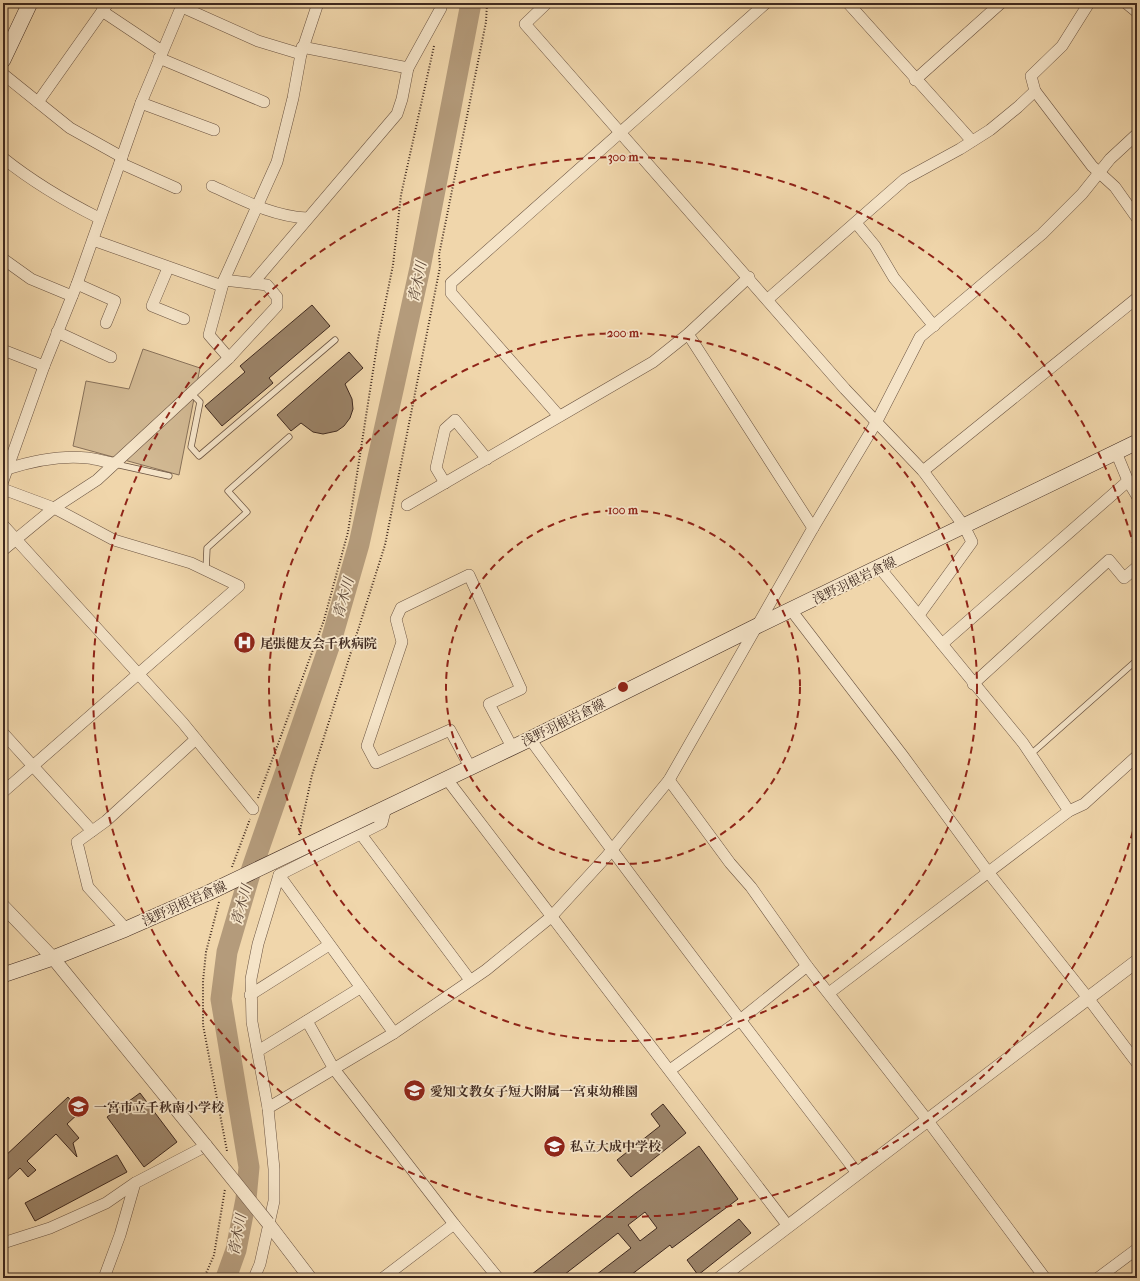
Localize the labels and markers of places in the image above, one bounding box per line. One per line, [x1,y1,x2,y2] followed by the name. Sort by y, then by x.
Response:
[232,630,258,656] hospital icon: 尾張健友会千秋病院
[260,636,377,651] place label: 尾張健友会千秋病院
[616,680,630,694] centre of rings
[401,1078,427,1104] school or university icon: 愛知文教女子短大附属一宮東幼稚園
[430,1084,638,1099] place label: 愛知文教女子短大附属一宮東幼稚園
[66,1094,92,1120] school or university icon: 一宮市立千秋南小学校
[94,1100,225,1115] place label: 一宮市立千秋南小学校
[542,1133,568,1159] school or university icon: 私立大成中学校
[570,1139,662,1154] place label: 私立大成中学校

